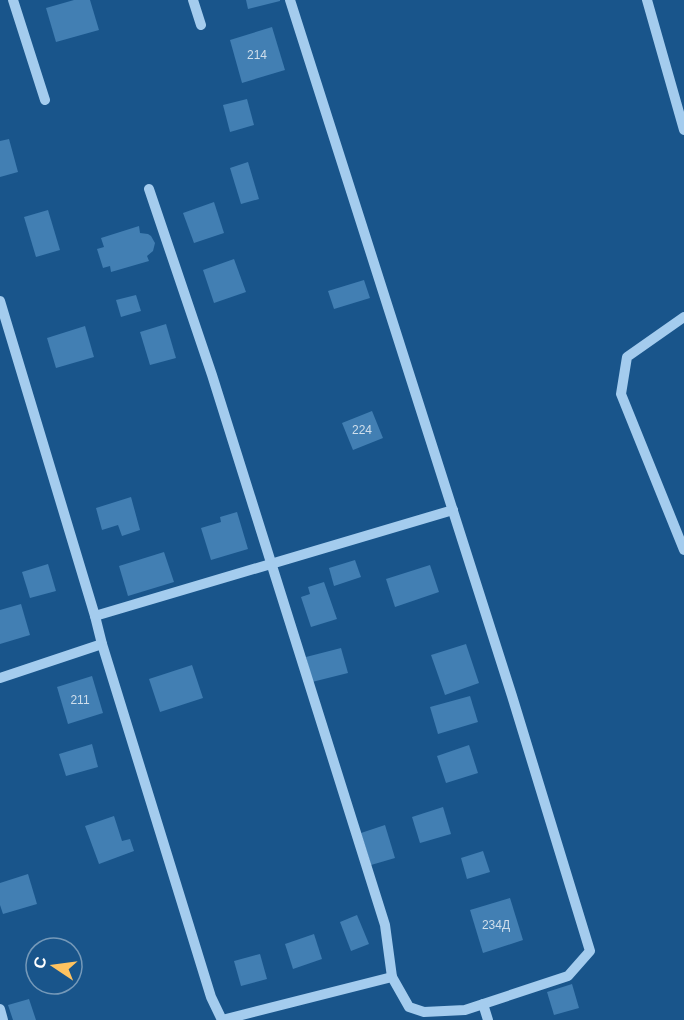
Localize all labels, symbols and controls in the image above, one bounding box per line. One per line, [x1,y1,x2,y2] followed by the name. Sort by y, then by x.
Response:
[247,48,267,62] house number: 214
[352,423,372,437] house number: 224
[70,693,90,707] house number: 211
[482,918,510,932] house number: 234Д
[24,936,84,996] north arrow
[30,955,50,970] text: С

